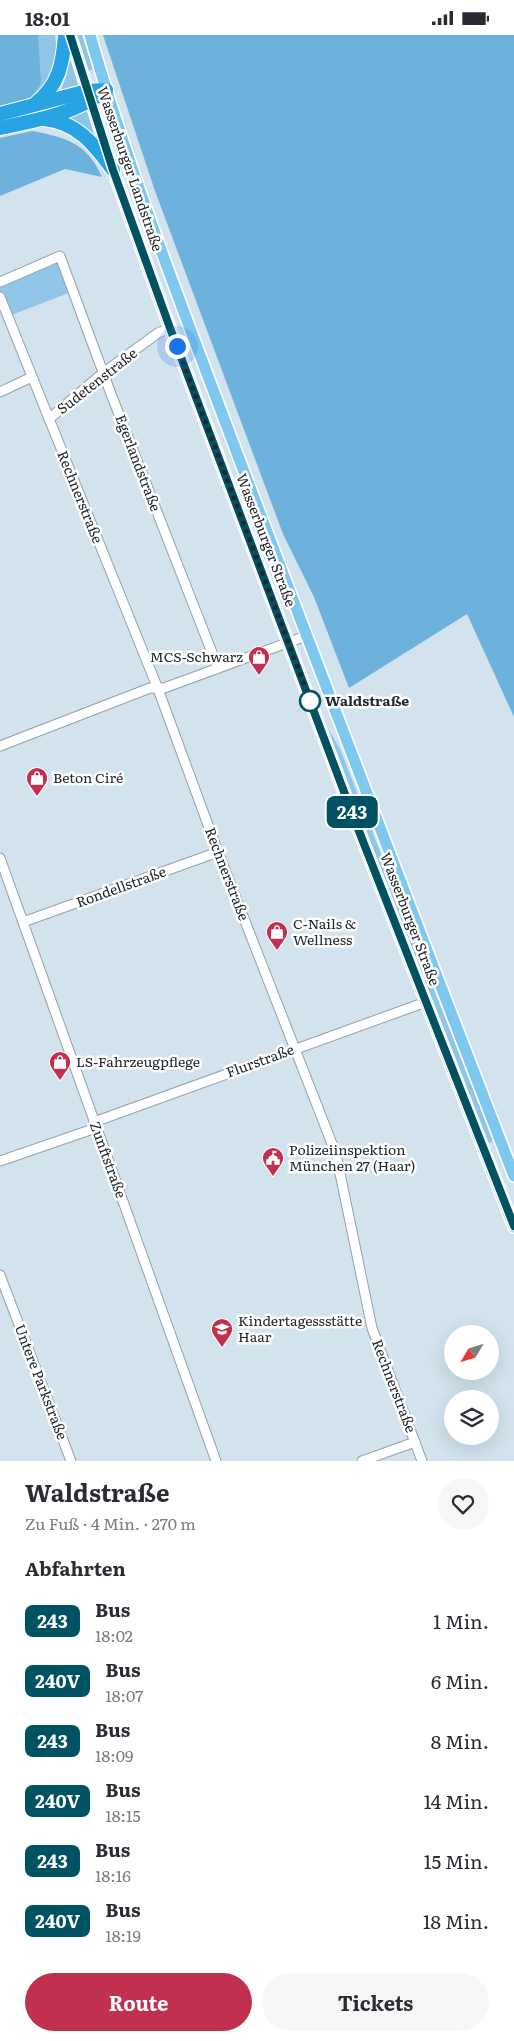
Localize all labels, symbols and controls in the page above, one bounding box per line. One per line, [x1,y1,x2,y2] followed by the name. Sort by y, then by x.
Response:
[25,4,70,32] text: 18:01
[93,84,169,254] street label: Wasserburger Landstraße
[165,334,190,359] your location
[52,343,141,418] street label: Sudetenstraße
[111,411,167,514] street label: Egerlandstraße
[53,447,109,546] street label: Rechnerstraße
[232,470,302,609] street label: Wasserburger Straße
[247,645,271,676] shop icon: MCS-Schwarz
[150,646,243,666] place label: MCS-Schwarz
[299,690,321,712] marker: Waldstraße
[325,690,409,710] place label: Waldstraße
[25,766,49,797] shop icon: Beton Ciré
[53,767,123,787] place label: Beton Ciré
[323,796,381,828] line badge: 243
[337,798,367,825] text: 243
[201,824,255,923] street label: Rechnerstraße
[376,849,446,988] street label: Wasserburger Straße
[73,861,168,912] street label: Rondellstraße
[293,913,356,949] place label: C-Nails & Wellness
[265,920,289,951] shop icon: C-Nails & Wellness
[223,1039,296,1082] street label: Flurstraße
[48,1050,72,1081] shop icon: LS-Fahrzeugpflege
[76,1051,200,1071] place label: LS-Fahrzeugpflege
[86,1119,132,1201] street label: Zunftstraße
[289,1139,415,1175] place label: Polizeiinspektion München 27 (Haar)
[261,1146,285,1177] public building icon: Polizeiinspektion München 27 (Haar)
[238,1310,362,1346] place label: Kindertagessstätte Haar
[210,1317,234,1348] school or university icon: Kindertagessstätte Haar
[11,1321,73,1442] street label: Untere Parkstraße
[444,1325,499,1380] north arrow
[444,1325,499,1445] map controls
[368,1336,422,1435] street label: Rechnerstraße
[444,1390,499,1445] button: layers
[25,1474,170,1509] text: Waldstraße
[437,1478,489,1530] button: heart
[25,1511,196,1535] text: Zu Fuß · 4 Min. · 270 m
[25,1554,126,1582] text: Abfahrten
[95,1595,130,1623] text: Bus
[37,1607,68,1634] text: 243
[433,1607,489,1635] text: 1 Min.
[95,1623,133,1647] text: 18:02
[105,1655,141,1683] text: Bus
[35,1667,80,1694] text: 240V
[431,1667,489,1695] text: 6 Min.
[105,1683,143,1707] text: 18:07
[95,1715,130,1743] text: Bus
[37,1727,68,1754] text: 243
[431,1727,489,1755] text: 8 Min.
[95,1743,133,1767] text: 18:09
[105,1775,141,1803] text: Bus
[35,1787,80,1814] text: 240V
[424,1787,489,1815] text: 14 Min.
[105,1803,141,1827] text: 18:15
[95,1835,130,1863] text: Bus
[37,1847,68,1874] text: 243
[424,1847,489,1875] text: 15 Min.
[95,1863,131,1887] text: 18:16
[105,1895,141,1923] text: Bus
[35,1907,80,1934] text: 240V
[423,1907,489,1935] text: 18 Min.
[105,1923,141,1947] text: 18:19
[25,1973,252,2031] button: Route
[262,1973,489,2031] button: Tickets

